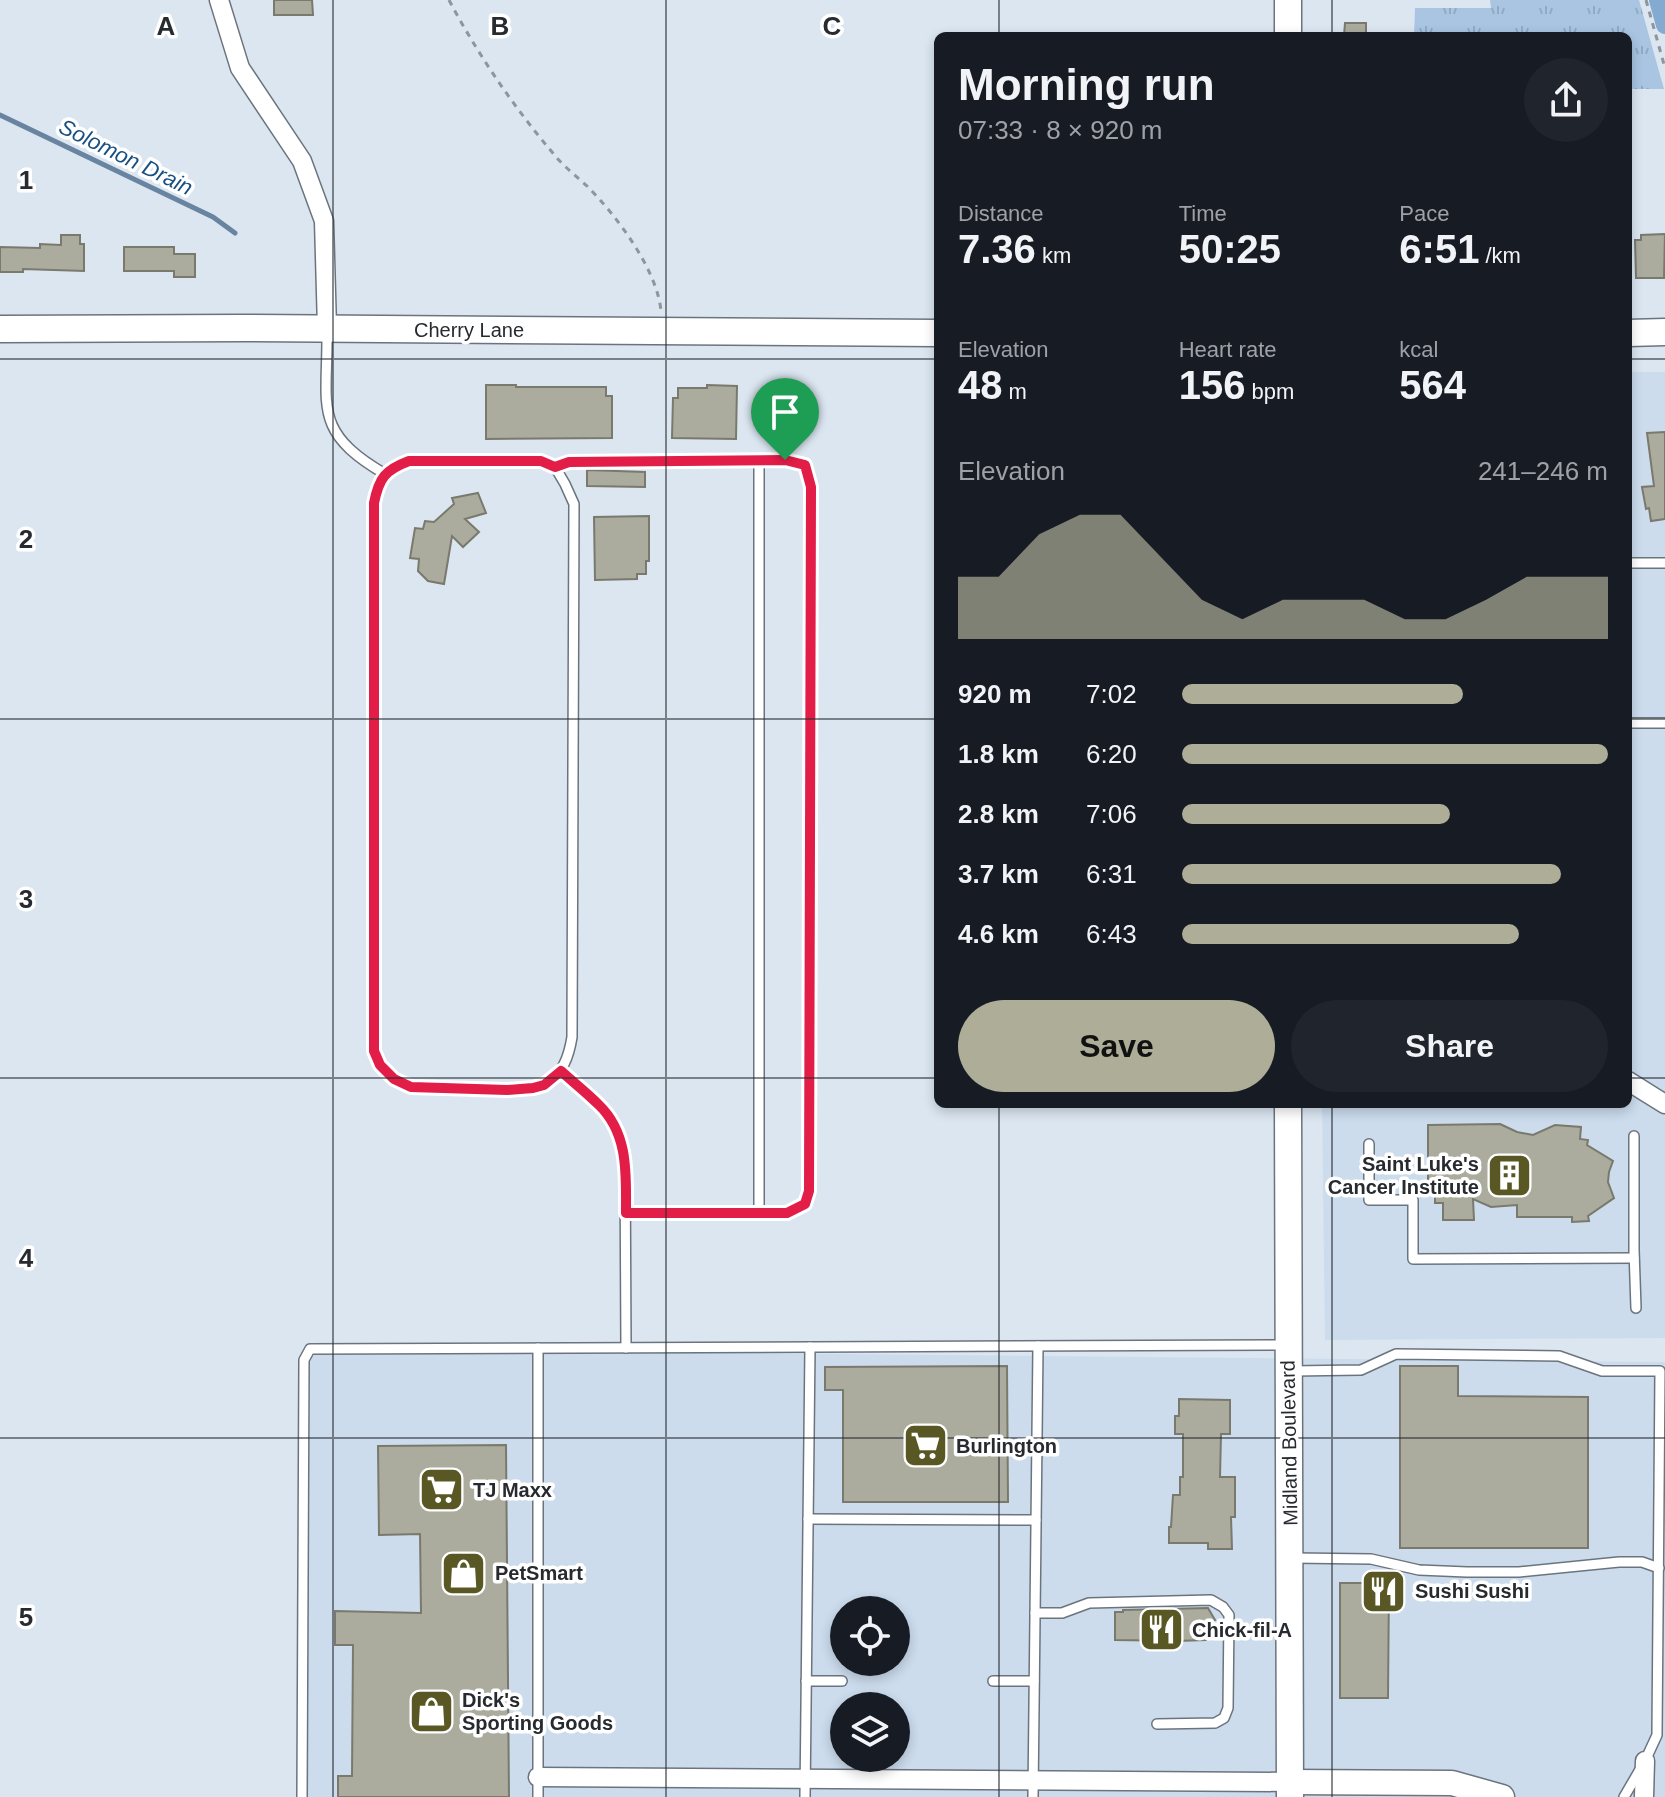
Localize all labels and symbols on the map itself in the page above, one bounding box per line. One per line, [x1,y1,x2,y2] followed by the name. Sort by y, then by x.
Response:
[157,11,176,41] text: A
[491,11,509,41] text: B
[823,11,842,41] text: C
[55,114,197,200] water label: Solomon Drain
[19,165,33,195] text: 1
[414,319,524,341] street label: Cherry Lane
[751,378,819,460] pin
[19,524,33,554] text: 2
[19,884,33,914] text: 3
[1486,1151,1534,1199] building icon: Saint Luke's Cancer Institute
[1328,1153,1479,1198] place label: Saint Luke's Cancer Institute
[19,1243,34,1273] text: 4
[1277,1360,1301,1526] street label: Midland Boulevard
[901,1422,949,1470] supermarket icon: Burlington
[956,1435,1057,1457] place label: Burlington
[418,1466,466,1514] supermarket icon: TJ Maxx
[473,1479,552,1501] place label: TJ Maxx
[440,1549,488,1597] shop icon: PetSmart
[495,1562,583,1584] place label: PetSmart
[1360,1567,1408,1615] restaurant icon: Sushi Sushi
[1415,1580,1529,1602] place label: Sushi Sushi
[19,1602,33,1632] text: 5
[1137,1606,1185,1654] restaurant icon: Chick-fil-A
[1192,1619,1292,1641] place label: Chick-fil-A
[407,1687,455,1735] shop icon: Dick's Sporting Goods
[462,1689,613,1734] place label: Dick's Sporting Goods

